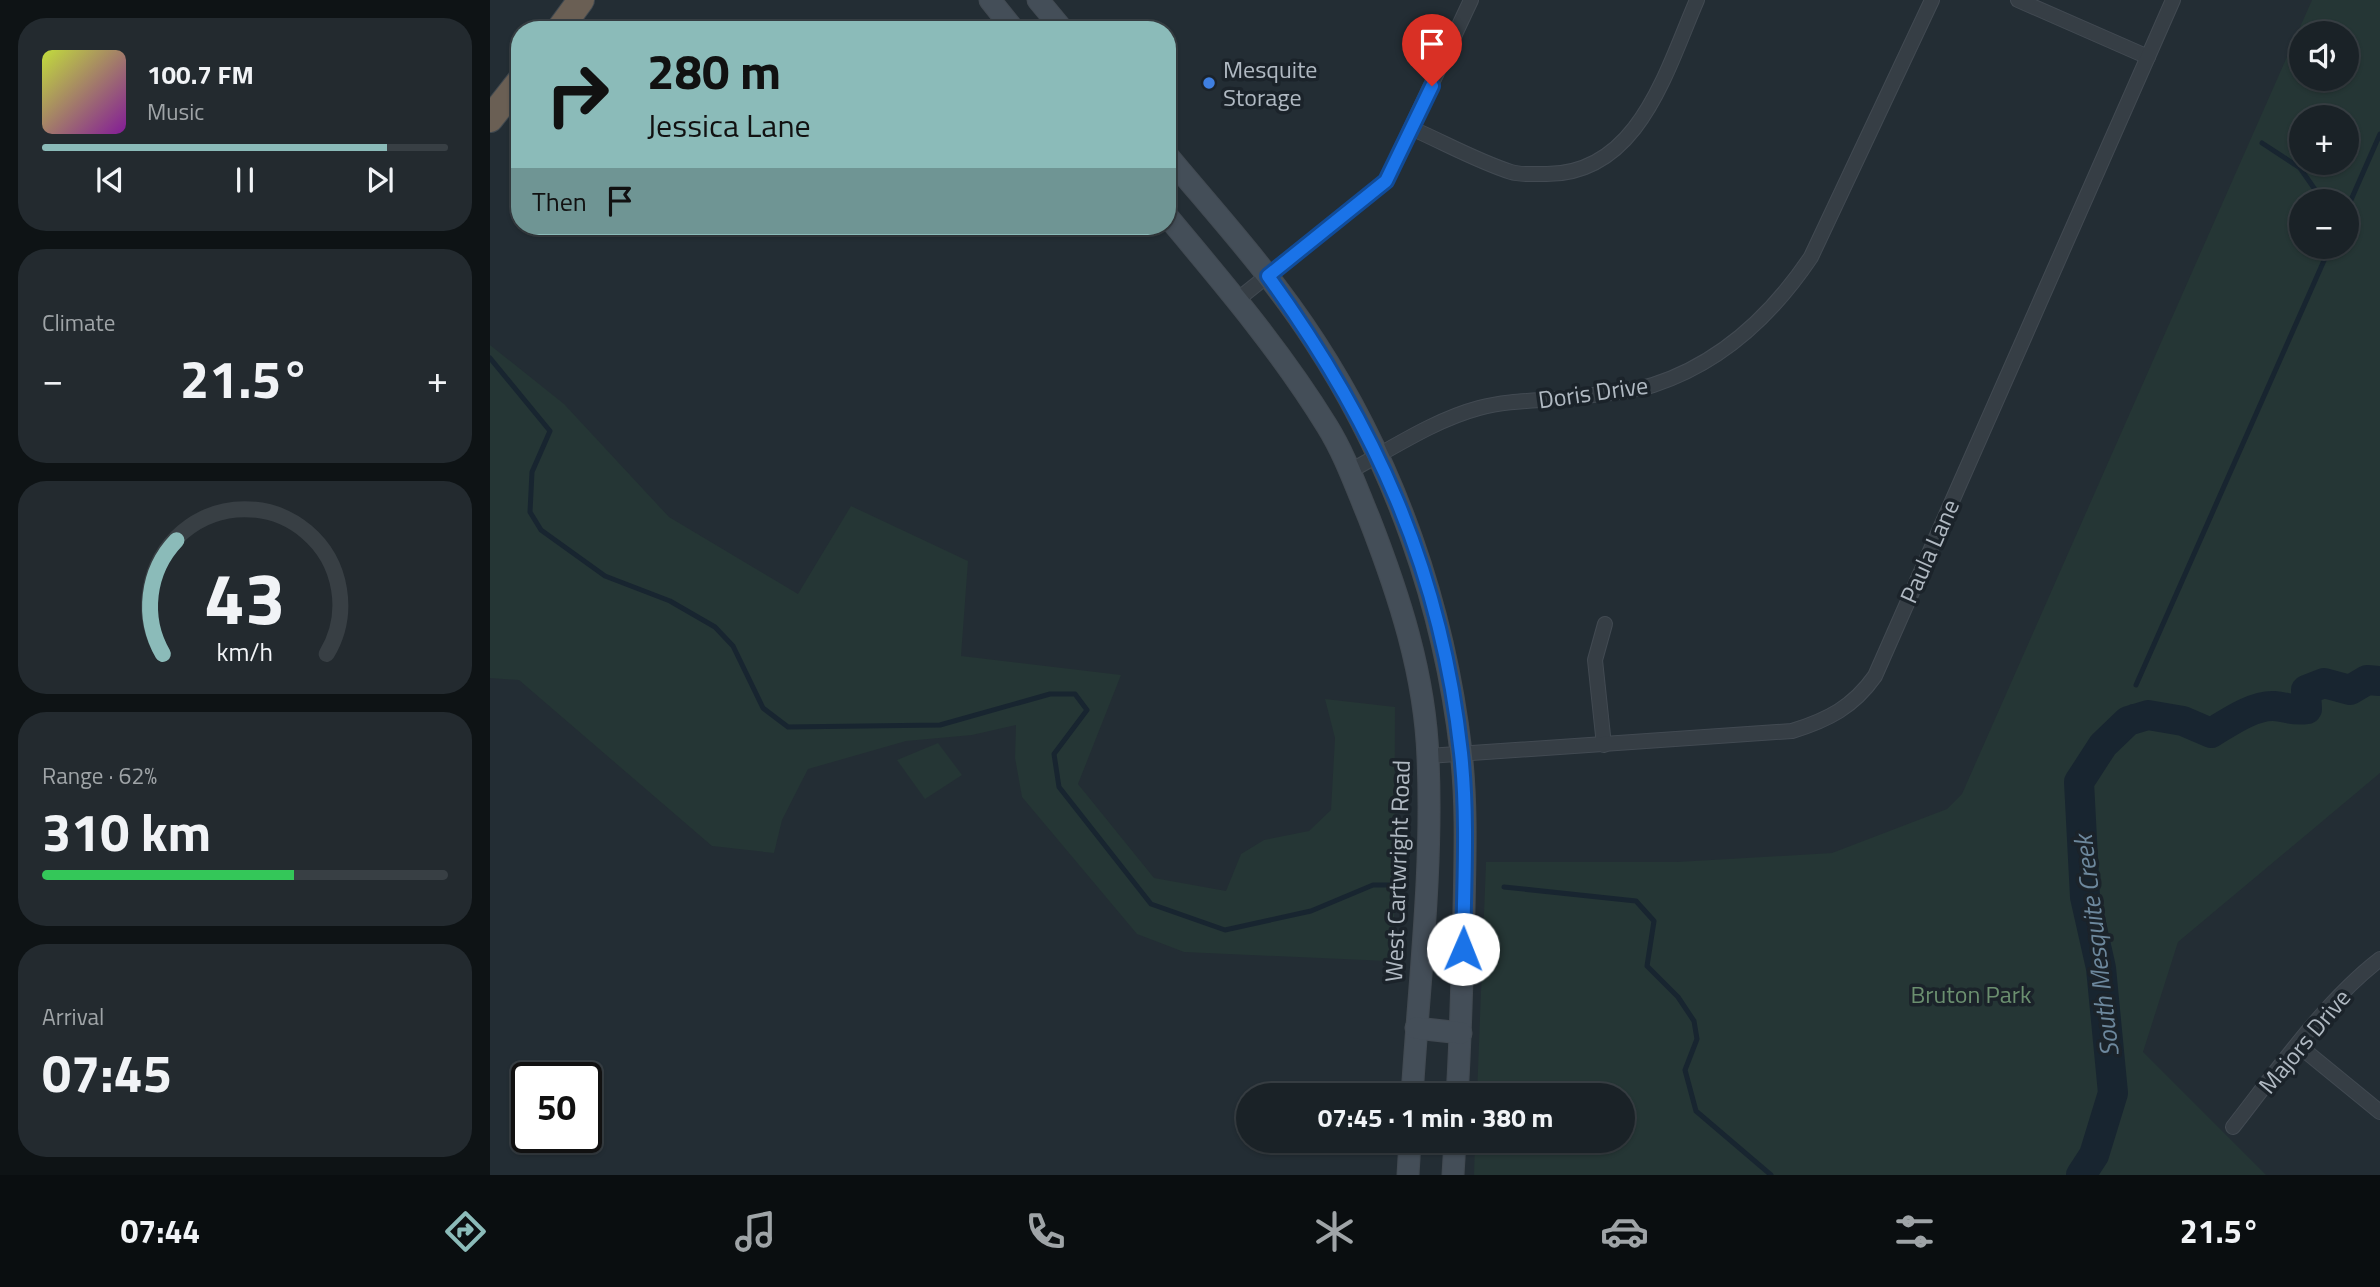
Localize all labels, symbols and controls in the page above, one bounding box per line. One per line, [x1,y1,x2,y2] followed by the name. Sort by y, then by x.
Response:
[1402,14,1462,86] pin
[2289,21,2359,259] map controls
[2289,21,2359,91] button: sound
[1413,25,1451,63] icon: arrive
[647,33,781,108] text: 280 m
[532,49,623,140] icon: right
[1223,51,1318,115] place label: Mesquite Storage
[147,55,254,94] text: 100.7 FM
[1201,75,1217,91] marker: Mesquite Storage
[147,94,204,129] text: Music
[647,101,811,149] text: Jessica Lane
[2289,105,2359,175] button: +
[91,161,129,199] icon: previous
[226,161,264,199] icon: pause
[361,161,399,199] icon: next
[532,182,587,221] text: Then
[601,182,639,220] icon: arrive
[2289,189,2359,259] button: −
[42,305,115,340] text: Climate
[180,339,310,418] text: 21.5°
[42,350,63,408] text: −
[427,350,448,408] text: +
[1536,366,1650,418] street label: Doris Drive
[1890,493,1968,609] street label: Paula Lane
[204,542,286,652] text: 43
[217,632,273,670] text: km/h
[42,758,157,793] text: Range · 62%
[1375,759,1419,983] street label: West Cartwright Road
[42,792,211,871] text: 310 km
[2063,830,2129,1059] water label: South Mesquite Creek
[1426,912,1500,986] position arrow
[1910,976,2032,1012] park label: Bruton Park
[2249,981,2359,1101] street label: Majors Drive
[42,999,104,1034] text: Arrival
[42,1033,172,1112] text: 07:45
[511,1062,602,1153] speed limit sign: 50
[1318,1098,1553,1137] text: 07:45 · 1 min · 380 m
[120,1207,200,1255] text: 07:44
[441,1207,490,1256] icon: directions
[731,1207,780,1256] icon: music
[1021,1207,1070,1256] icon: phone
[1310,1207,1359,1256] icon: climate
[1600,1207,1649,1256] icon: car
[1890,1207,1939,1256] icon: filters
[2180,1207,2260,1255] text: 21.5°

